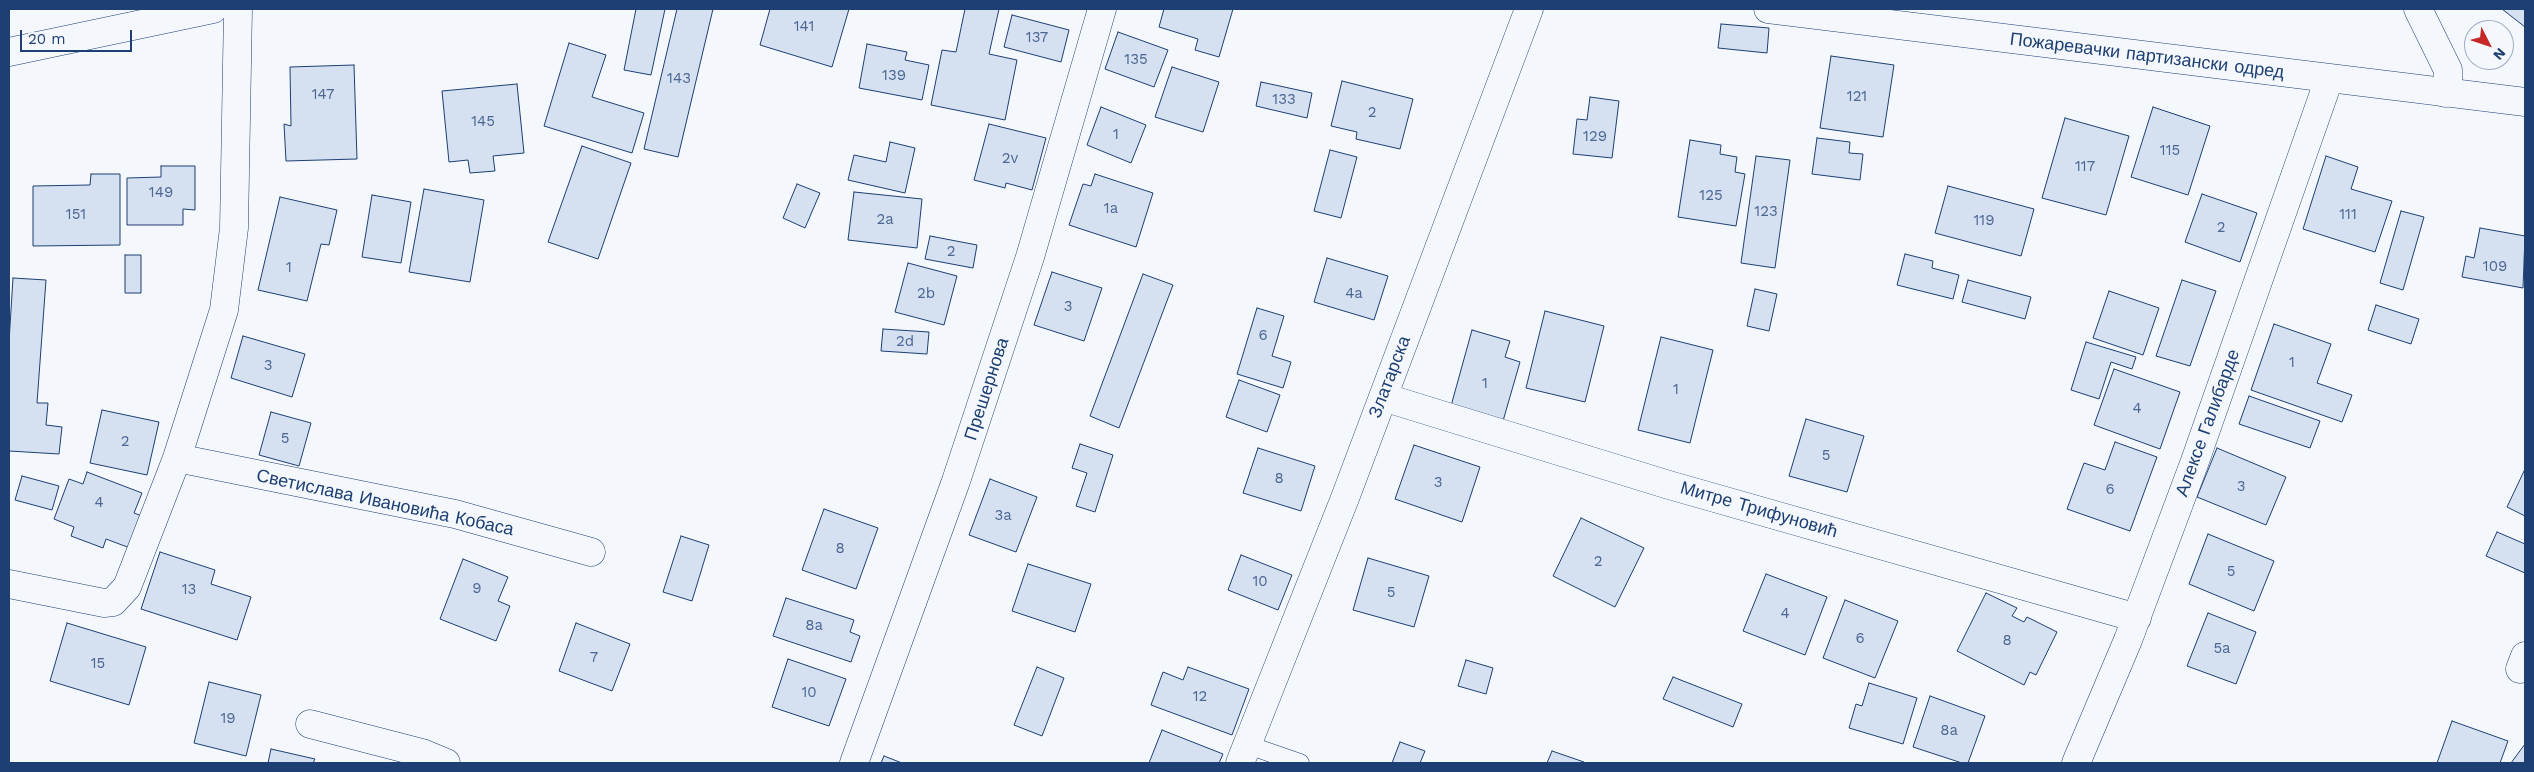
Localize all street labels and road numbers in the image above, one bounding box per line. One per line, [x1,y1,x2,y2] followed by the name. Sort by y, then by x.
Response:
[2008,28,2286,84] street label: Пожаревачки партизански одред
[1364,333,1416,421] street label: Златарска
[960,335,1014,443] street label: Прешернова
[2171,346,2245,500] street label: Алексе Галибарде
[254,465,516,541] street label: Светислава Ивановића Кобаса
[1678,477,1840,543] street label: Митре Трифуновић

